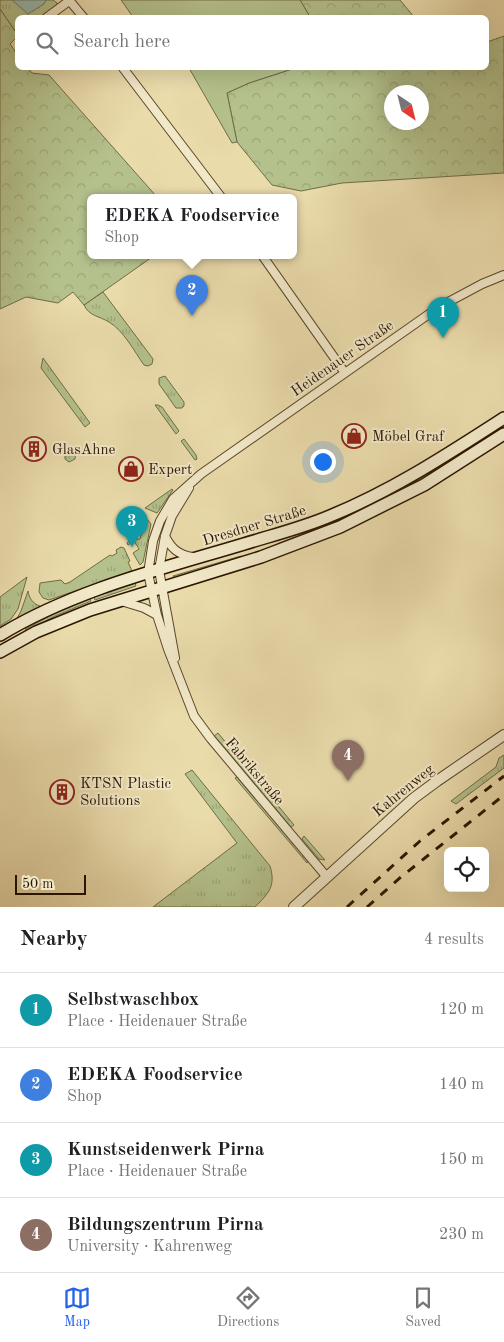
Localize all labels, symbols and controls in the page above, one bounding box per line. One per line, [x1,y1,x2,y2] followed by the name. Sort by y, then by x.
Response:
[15,15,489,70] search box
[33,29,61,57] icon: search
[73,33,170,52] text: Search here
[384,85,429,130] north arrow
[87,194,297,259] popup
[104,207,280,226] text: EDEKA Foodservice
[104,230,139,246] text: Shop
[176,275,208,316] pin: 2
[427,297,459,338] pin: 1
[289,318,397,400] street label: Heidenauer Straße
[341,423,367,449] shop icon: Möbel Graf
[372,430,445,445] place label: Möbel Graf
[21,436,47,462] building icon: GlasAhne
[52,443,115,458] place label: GlasAhne
[310,449,336,475] your location
[118,456,144,482] shop icon: Expert
[148,463,192,478] place label: Expert
[201,504,308,549] street label: Dresdner Straße
[116,506,148,547] pin: 3
[222,736,286,808] street label: Fabrikstraße
[332,740,364,781] pin: 4
[370,762,437,820] street label: Kahrenweg
[80,777,172,809] place label: KTSN Plastic Solutions
[49,779,75,805] building icon: KTSN Plastic Solutions
[444,847,489,892] map controls
[444,847,489,892] button: locate
[15,872,86,895] scale bar
[22,877,53,891] text: 50 m
[20,929,88,950] text: Nearby
[424,932,484,948] text: 4 results
[67,991,199,1010] text: Selbstwaschbox
[31,1002,41,1018] text: 1
[439,1002,484,1018] text: 120 m
[67,1014,247,1030] text: Place · Heidenauer Straße
[67,1066,243,1085] text: EDEKA Foodservice
[31,1077,41,1093] text: 2
[439,1077,484,1093] text: 140 m
[67,1089,102,1105] text: Shop
[67,1141,265,1160] text: Kunstseidenwerk Pirna
[31,1152,41,1168] text: 3
[439,1152,484,1168] text: 150 m
[67,1164,247,1180] text: Place · Heidenauer Straße
[67,1216,264,1235] text: Bildungszentrum Pirna
[31,1227,41,1243] text: 4
[439,1227,484,1243] text: 230 m
[67,1239,232,1255] text: University · Kahrenweg
[63,1284,91,1331] tab: Map
[217,1284,279,1331] tab: Directions
[405,1284,441,1331] tab: Saved

